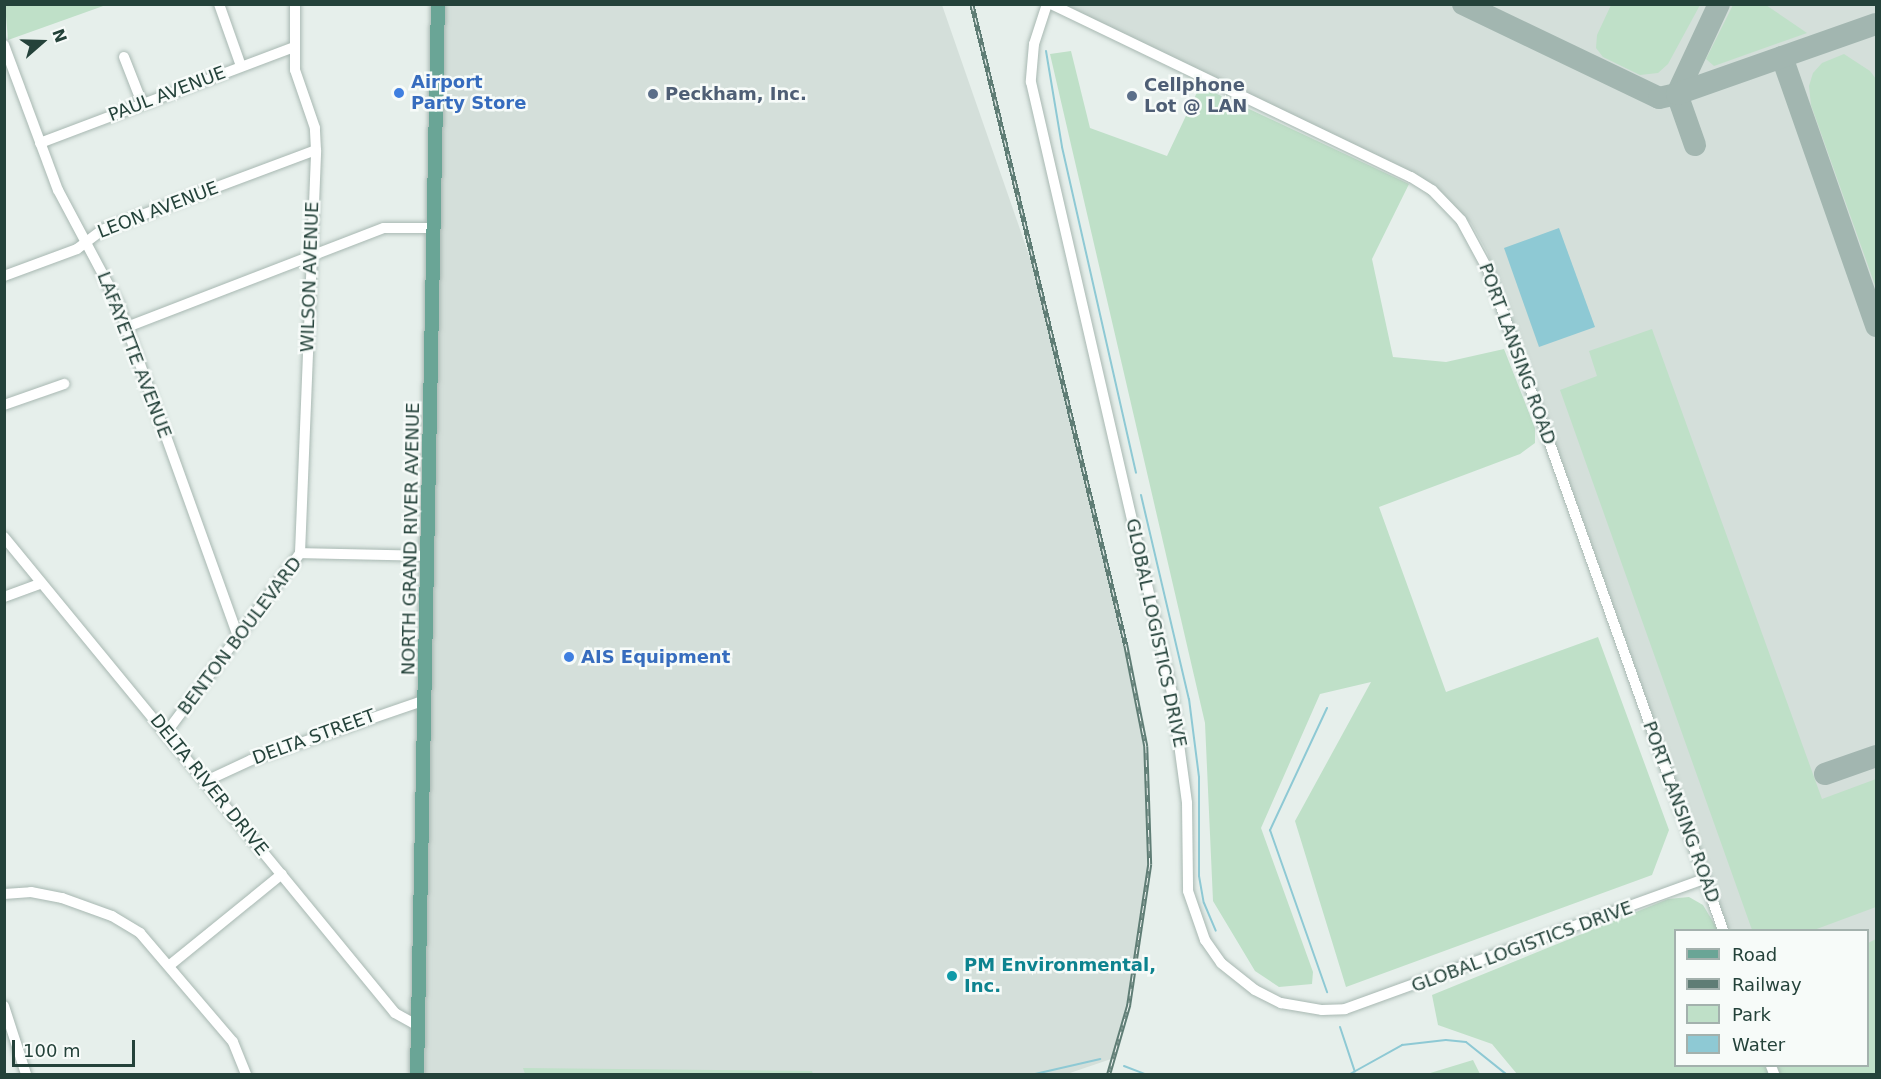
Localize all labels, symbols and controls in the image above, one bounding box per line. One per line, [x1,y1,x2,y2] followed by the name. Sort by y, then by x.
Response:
[12,12,72,72] north arrow
[48,26,71,45] text: N
[105,62,229,126] street label: PAUL AVENUE
[411,72,526,115] place label: Airport Party Store
[1144,75,1247,118] place label: Cellphone Lot @ LAN
[665,83,807,105] place label: Peckham, Inc.
[392,86,406,100] marker: Airport Party Store
[646,87,660,101] marker: Peckham, Inc.
[1125,89,1139,103] marker: Cellphone Lot @ LAN
[95,177,221,243] street label: LEON AVENUE
[297,201,323,353] street label: WILSON AVENUE
[1474,260,1560,448] street label: PORT LANSING ROAD
[92,269,176,441] street label: LAFAYETTE AVENUE
[398,402,424,676] street label: NORTH GRAND RIVER AVENUE
[1121,517,1191,749] street label: GLOBAL LOGISTICS DRIVE
[174,553,306,719] street label: BENTON BOULEVARD
[581,646,730,668] place label: AIS Equipment
[562,650,576,664] marker: AIS Equipment
[250,705,378,769] street label: DELTA STREET
[145,710,273,860] street label: DELTA RIVER DRIVE
[1638,718,1724,906] street label: PORT LANSING ROAD
[1409,897,1635,997] street label: GLOBAL LOGISTICS DRIVE
[1674,929,1869,1067] legend
[1732,944,1777,965] text: Road
[964,955,1156,998] place label: PM Environmental, Inc.
[945,969,959,983] marker: PM Environmental, Inc.
[1732,974,1802,995] text: Railway
[1732,1004,1771,1025] text: Park
[15,1028,138,1066] scale bar
[1732,1034,1785,1055] text: Water
[23,1040,81,1061] text: 100 m

